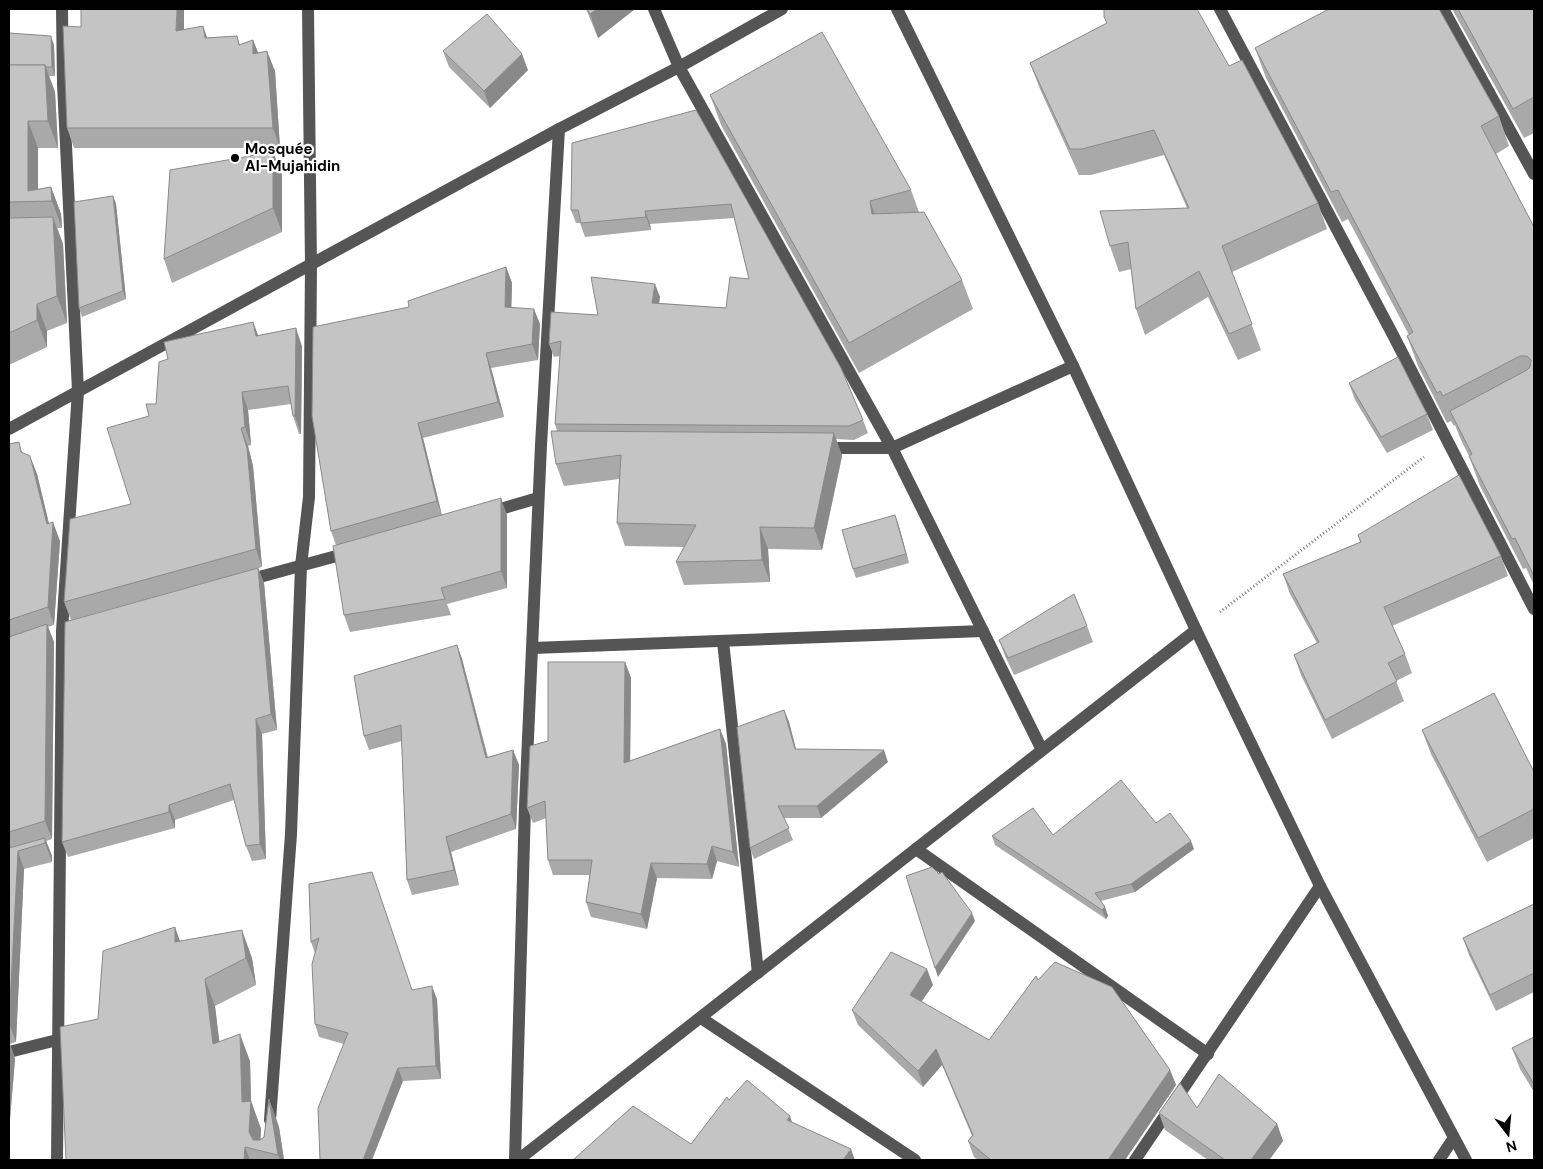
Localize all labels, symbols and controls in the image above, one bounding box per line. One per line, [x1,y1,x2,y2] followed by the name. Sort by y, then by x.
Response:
[245,139,340,176] place label: Mosquée Al-Mujahidin
[229,152,241,164] marker: Mosquée Al-Mujahidin
[1483,1109,1533,1159] north arrow
[1504,1136,1519,1157] text: N

